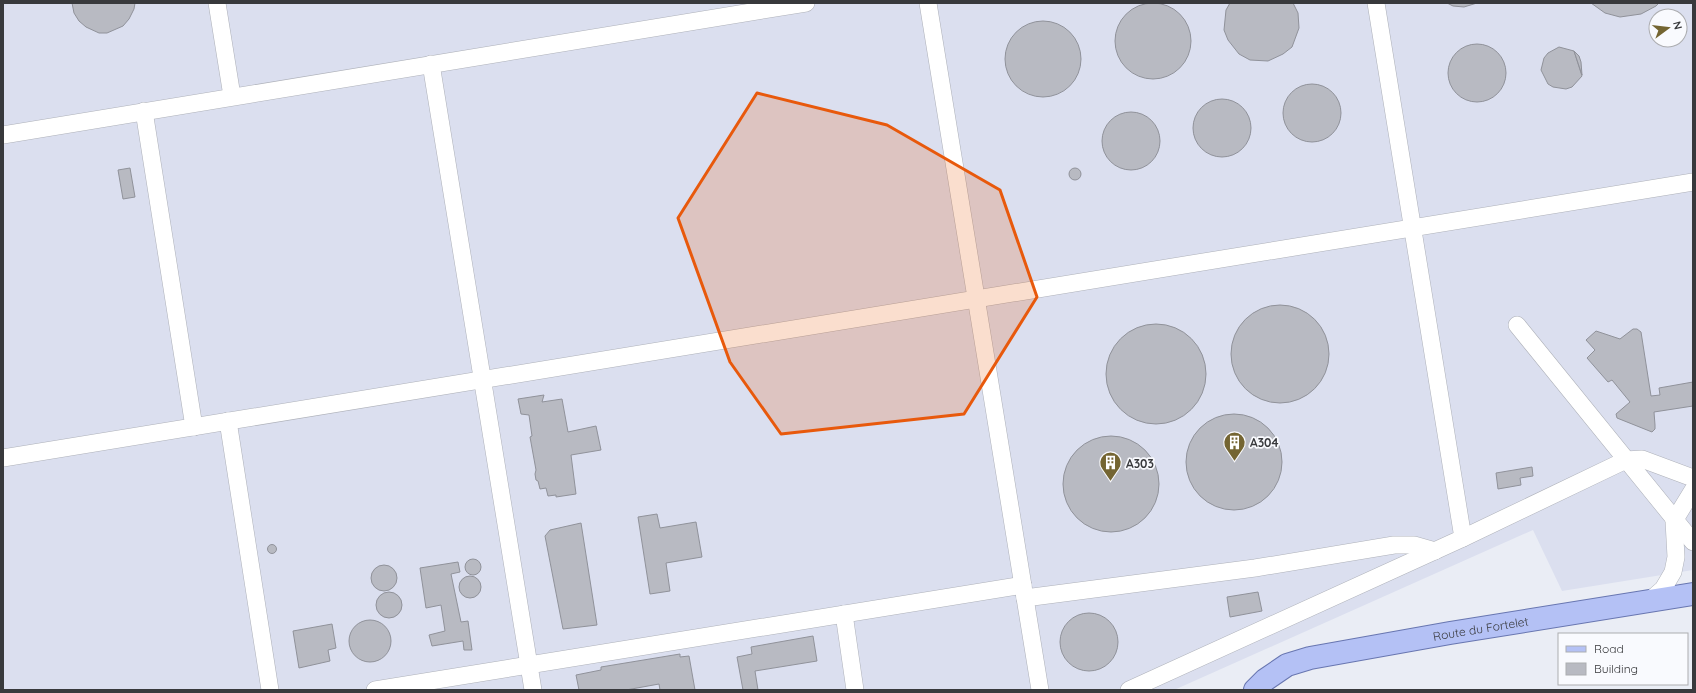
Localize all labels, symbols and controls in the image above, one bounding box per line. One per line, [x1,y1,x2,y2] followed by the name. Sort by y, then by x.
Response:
[1648,8,1688,48] north arrow
[1670,20,1685,31] text: N
[1221,429,1247,462] building icon: A304
[1250,435,1279,450] place label: A304
[1098,450,1124,483] building icon: A303
[1126,456,1154,471] place label: A303
[1432,613,1529,643] street label: Route du Fortelet
[1558,633,1688,685] legend
[1594,641,1624,656] text: Road
[1594,661,1638,676] text: Building

